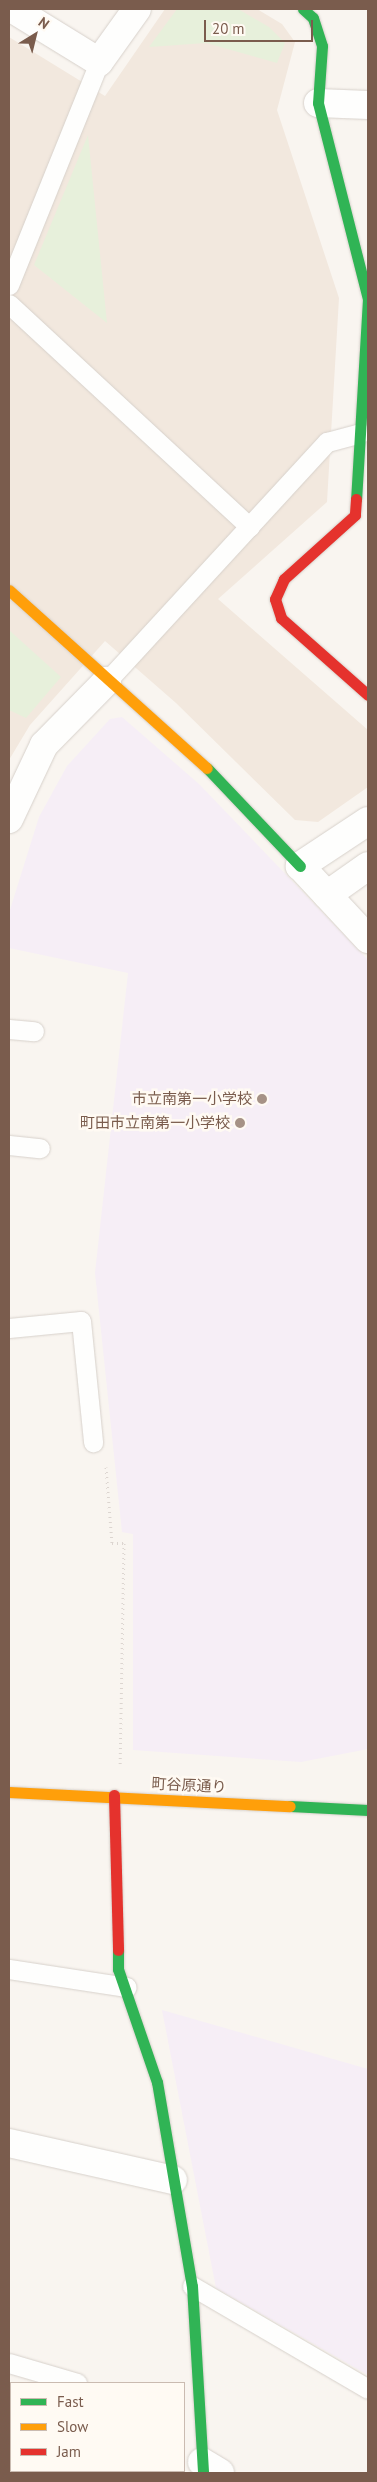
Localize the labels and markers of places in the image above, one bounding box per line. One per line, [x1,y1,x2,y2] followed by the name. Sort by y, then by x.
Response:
[132,1090,252,1108] place label: 市立南第一小学校
[256,1093,268,1105] marker: 市立南第一小学校
[80,1114,230,1132] place label: 町田市立南第一小学校
[234,1117,246,1129] marker: 町田市立南第一小学校

